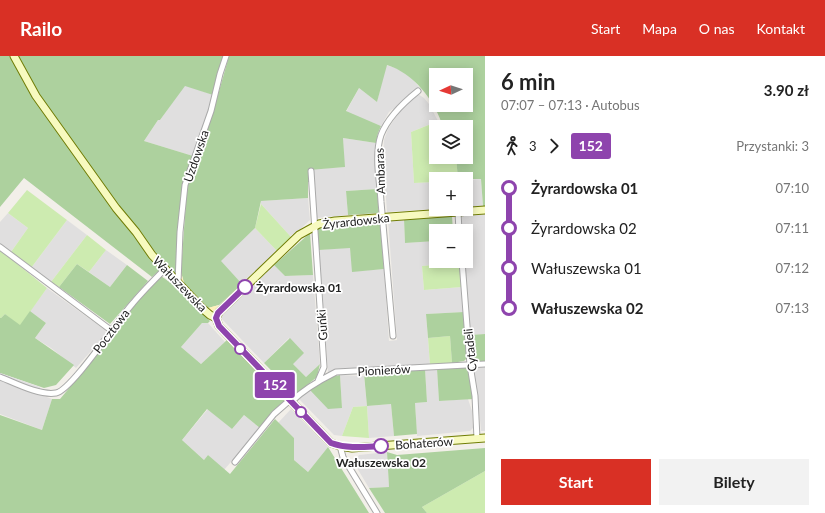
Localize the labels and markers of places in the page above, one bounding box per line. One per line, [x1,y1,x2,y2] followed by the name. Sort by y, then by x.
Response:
[237,279,253,295] marker: Żyrardowska 01
[256,280,342,295] place label: Żyrardowska 01
[234,343,246,355] unlabelled marker
[295,406,307,418] unlabelled marker
[373,438,389,454] marker: Wałuszewska 02
[336,455,426,470] place label: Wałuszewska 02

